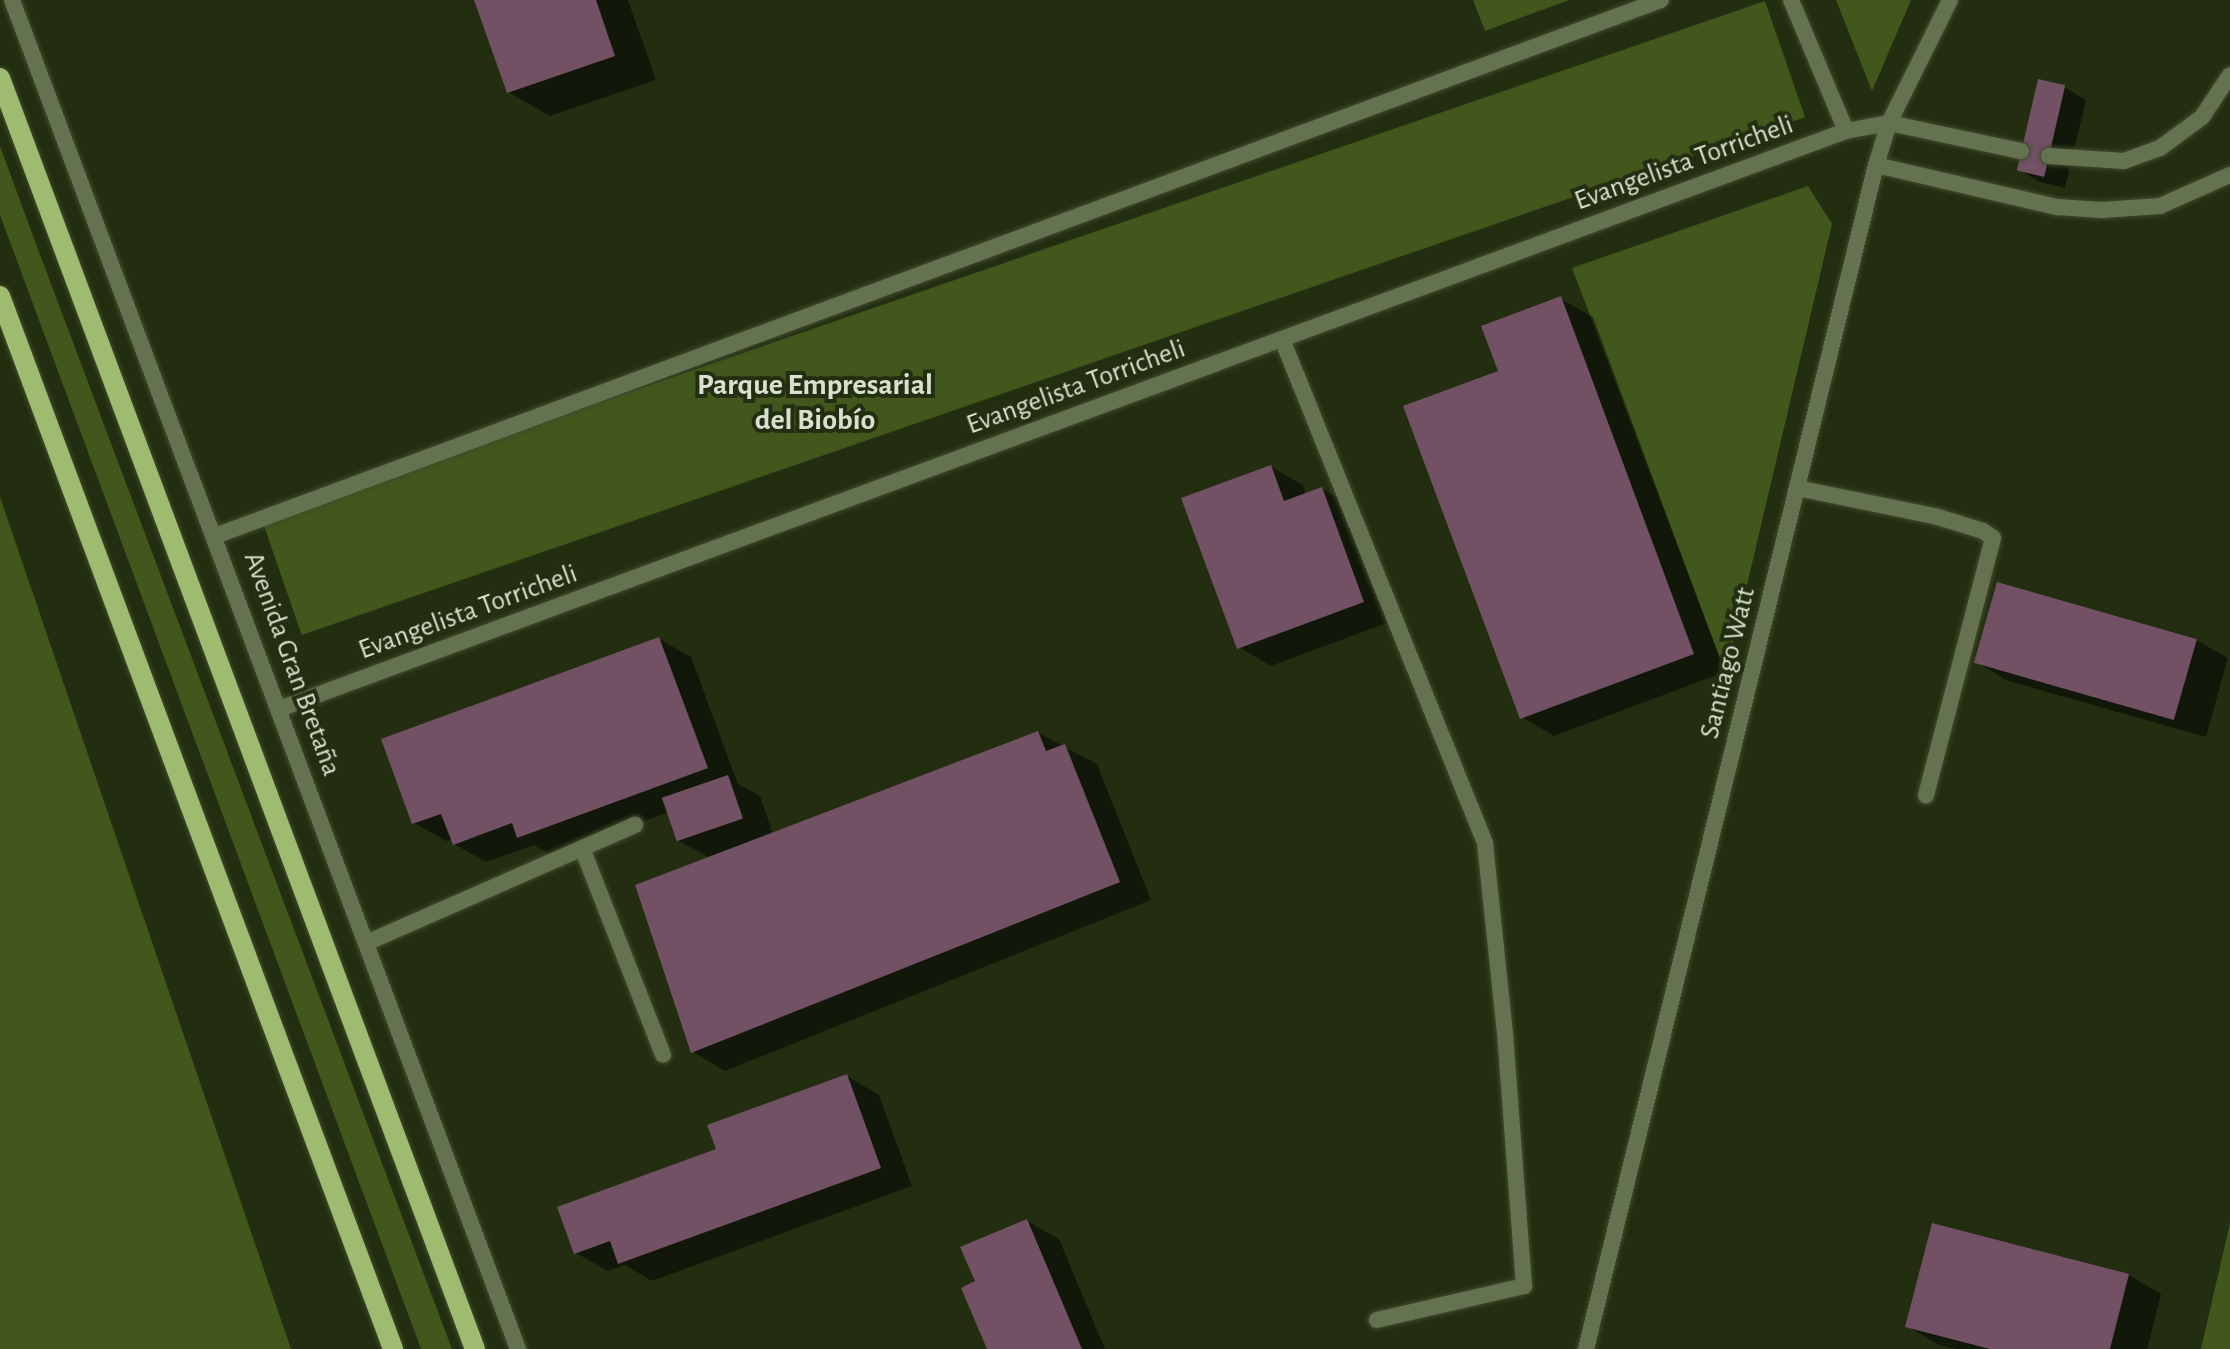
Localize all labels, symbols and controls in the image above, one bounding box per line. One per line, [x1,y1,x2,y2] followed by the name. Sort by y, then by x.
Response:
[1570,108,1798,218] street label: Evangelista Torricheli
[962,332,1190,442] street label: Evangelista Torricheli
[697,367,933,438] district label: Parque Empresarial del Biobío
[236,548,348,780] street label: Avenida Gran Bretaña
[354,557,582,667] street label: Evangelista Torricheli
[1693,584,1763,742] street label: Santiago Watt

